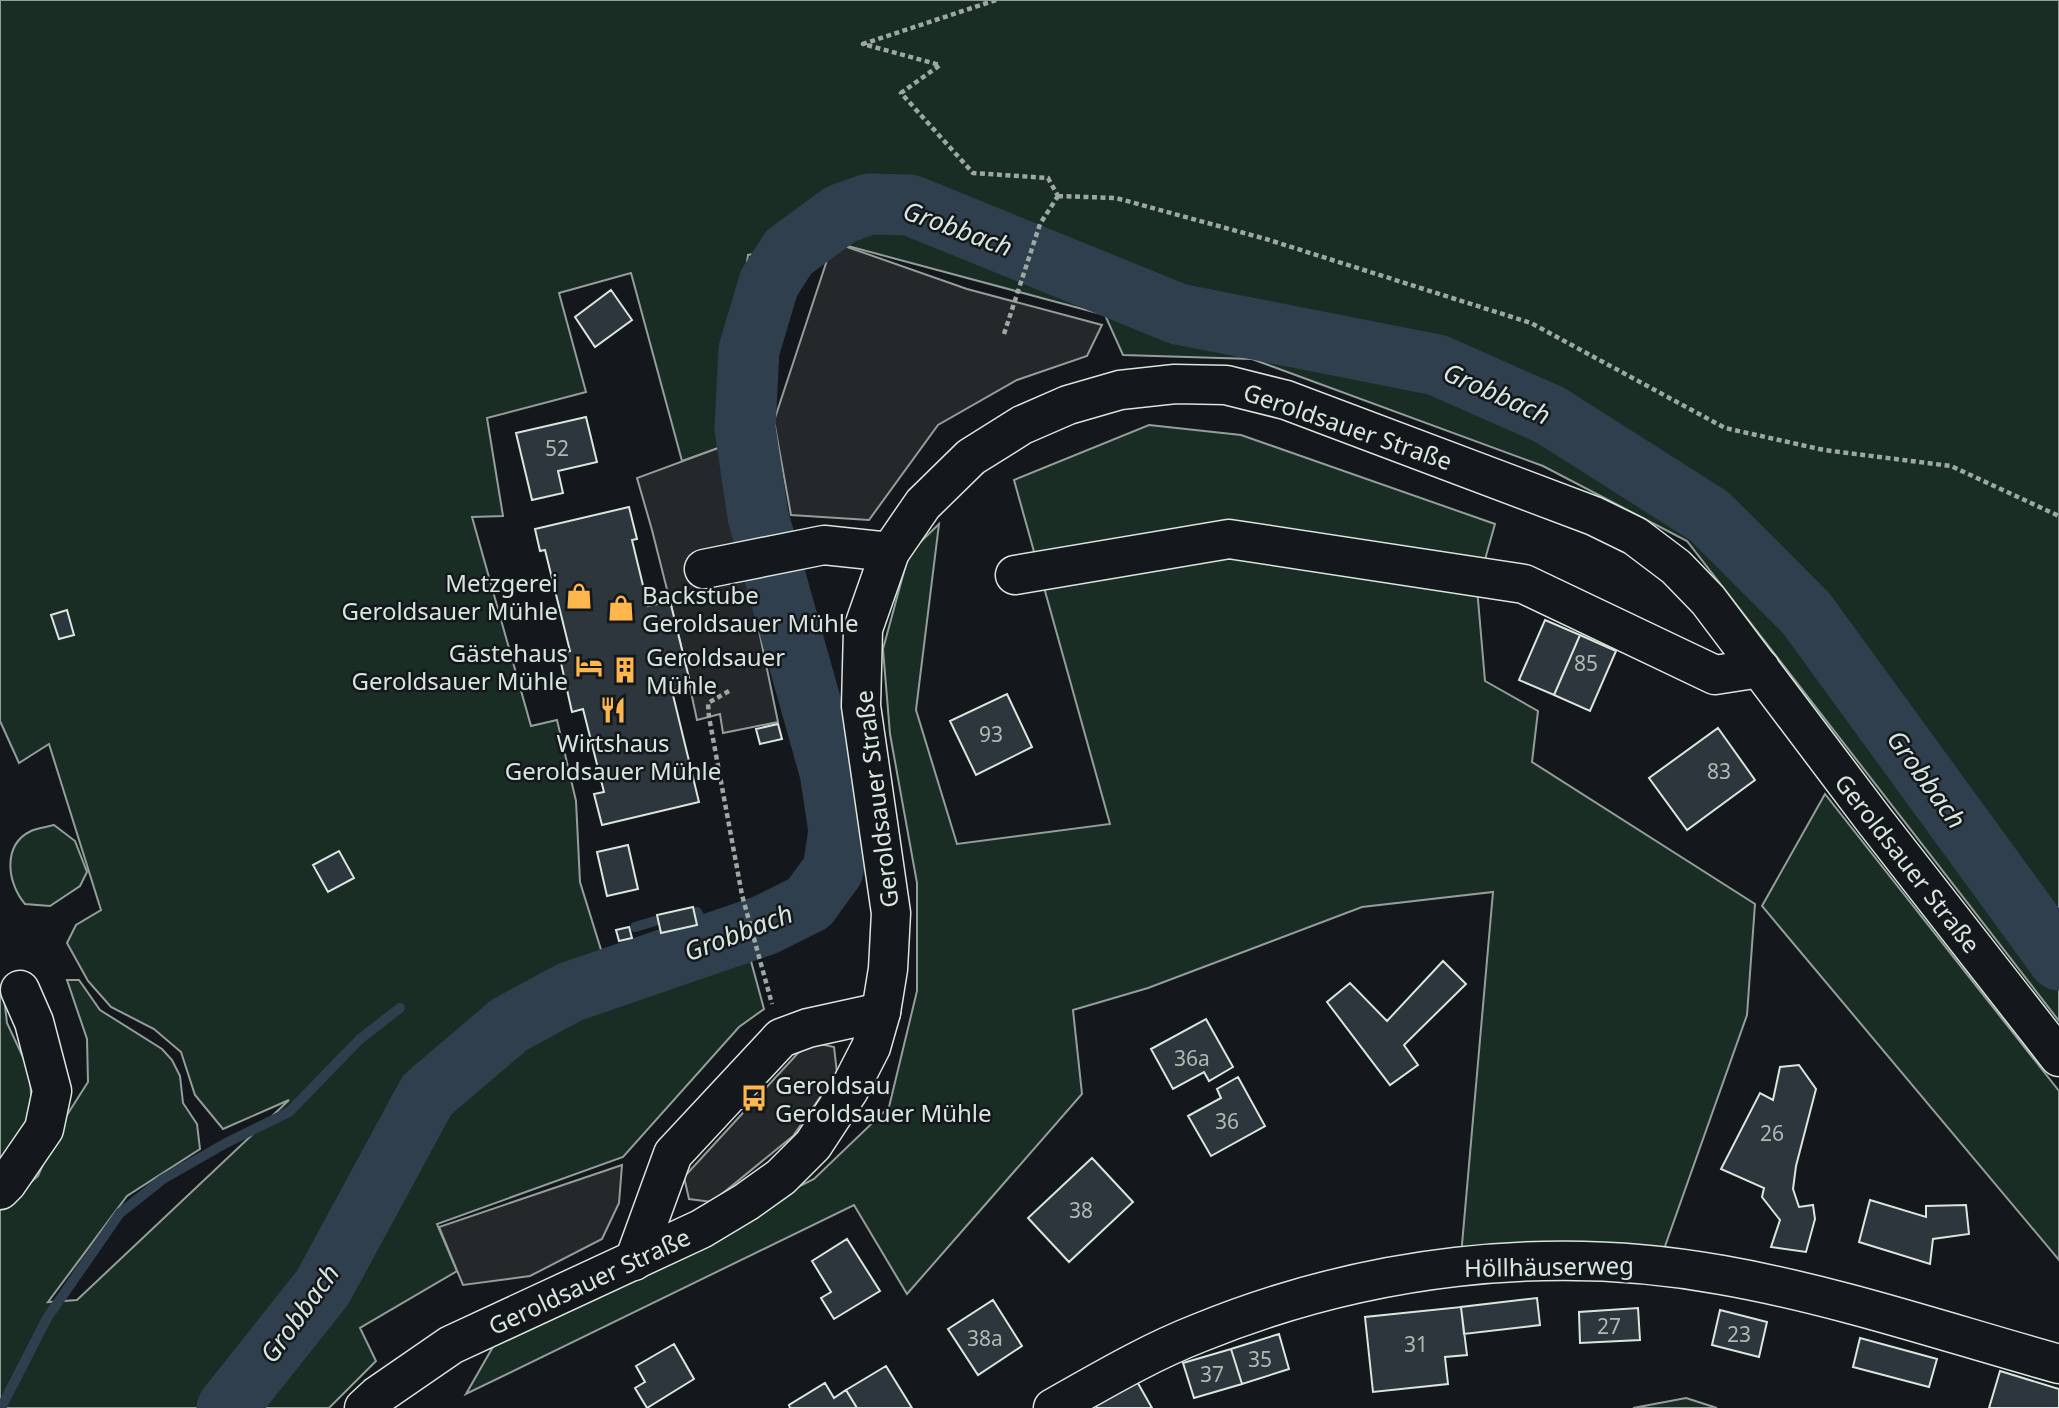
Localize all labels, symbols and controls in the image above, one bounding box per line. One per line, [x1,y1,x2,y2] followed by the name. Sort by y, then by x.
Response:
[898,192,1018,264] water label: Grobbach
[1438,353,1556,433] water label: Grobbach
[1239,375,1457,477] street label: Geroldsauer Straße
[545,434,569,462] house number: 52
[341,566,558,627] place label: Metzgerei Geroldsauer Mühle
[642,578,859,639] place label: Backstube Geroldsauer Mühle
[564,581,594,611] shop icon: Metzgerei Geroldsauer Mühle
[606,593,636,623] shop icon: Backstube Geroldsauer Mühle
[351,636,568,697] place label: Gästehaus Geroldsauer Mühle
[646,640,785,701] place label: Geroldsauer Mühle
[1574,649,1598,677] house number: 85
[574,651,604,681] hotel icon: Gästehaus Geroldsauer Mühle
[610,655,640,685] building icon: Geroldsauer Mühle
[846,688,906,910] street label: Geroldsauer Straße
[598,695,628,725] restaurant icon: Wirtshaus Geroldsauer Mühle
[979,720,1003,748] house number: 93
[1879,722,1975,836] water label: Grobbach
[505,726,721,787] place label: Wirtshaus Geroldsauer Mühle
[1707,757,1731,785] house number: 83
[1828,767,1988,959] street label: Geroldsauer Straße
[678,895,798,969] water label: Grobbach
[1174,1044,1210,1072] house number: 36a
[775,1068,992,1129] place label: Geroldsau Geroldsauer Mühle
[739,1083,769,1113] bus stop icon: Geroldsau Geroldsauer Mühle
[1215,1107,1239,1135] house number: 36
[1760,1119,1784,1147] house number: 26
[1069,1196,1093,1224] house number: 38
[483,1220,695,1342] street label: Geroldsauer Straße
[1464,1248,1634,1284] street label: Höllhäuserweg
[251,1256,347,1370] water label: Grobbach
[1597,1312,1621,1340] house number: 27
[1727,1320,1751,1348] house number: 23
[967,1324,1003,1352] house number: 38a
[1404,1330,1428,1358] house number: 31
[1248,1345,1272,1373] house number: 35
[1200,1360,1224,1388] house number: 37

